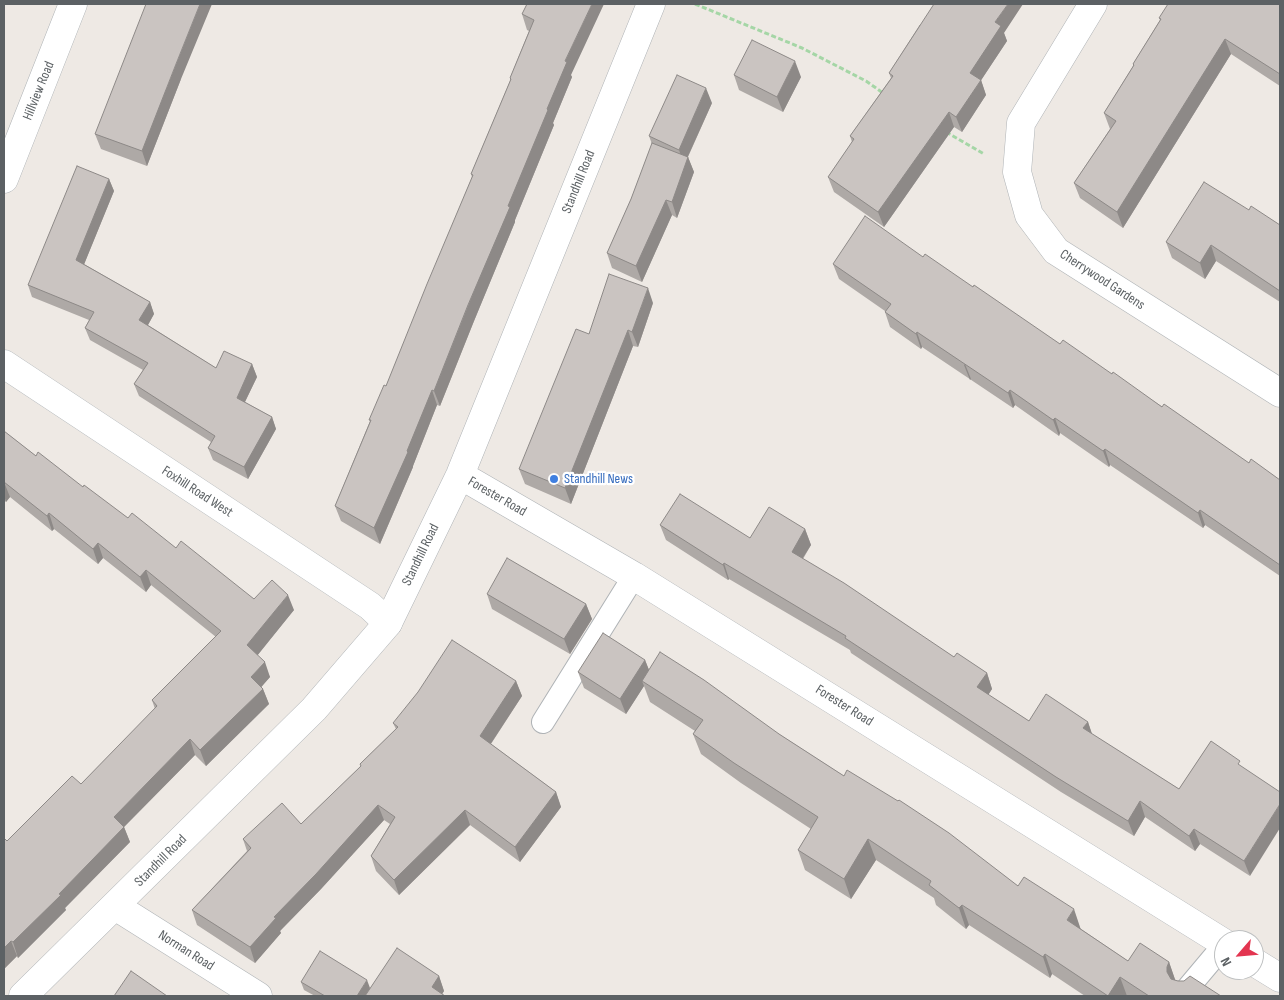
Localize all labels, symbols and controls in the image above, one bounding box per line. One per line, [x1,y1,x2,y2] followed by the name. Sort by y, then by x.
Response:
[20,59,58,123] street label: Hillview Road
[559,148,599,216] street label: Standhill Road
[1056,246,1148,314] street label: Cherrywood Gardens
[158,463,236,521] street label: Foxhill Road West
[564,471,633,487] place label: Standhill News
[548,473,560,485] marker: Standhill News
[465,474,529,520] street label: Forester Road
[399,521,443,589] street label: Standhill Road
[812,682,876,730] street label: Forester Road
[131,831,191,891] street label: Standhill Road
[155,927,217,975] street label: Norman Road
[1214,930,1264,980] north arrow
[1217,954,1235,969] text: N

